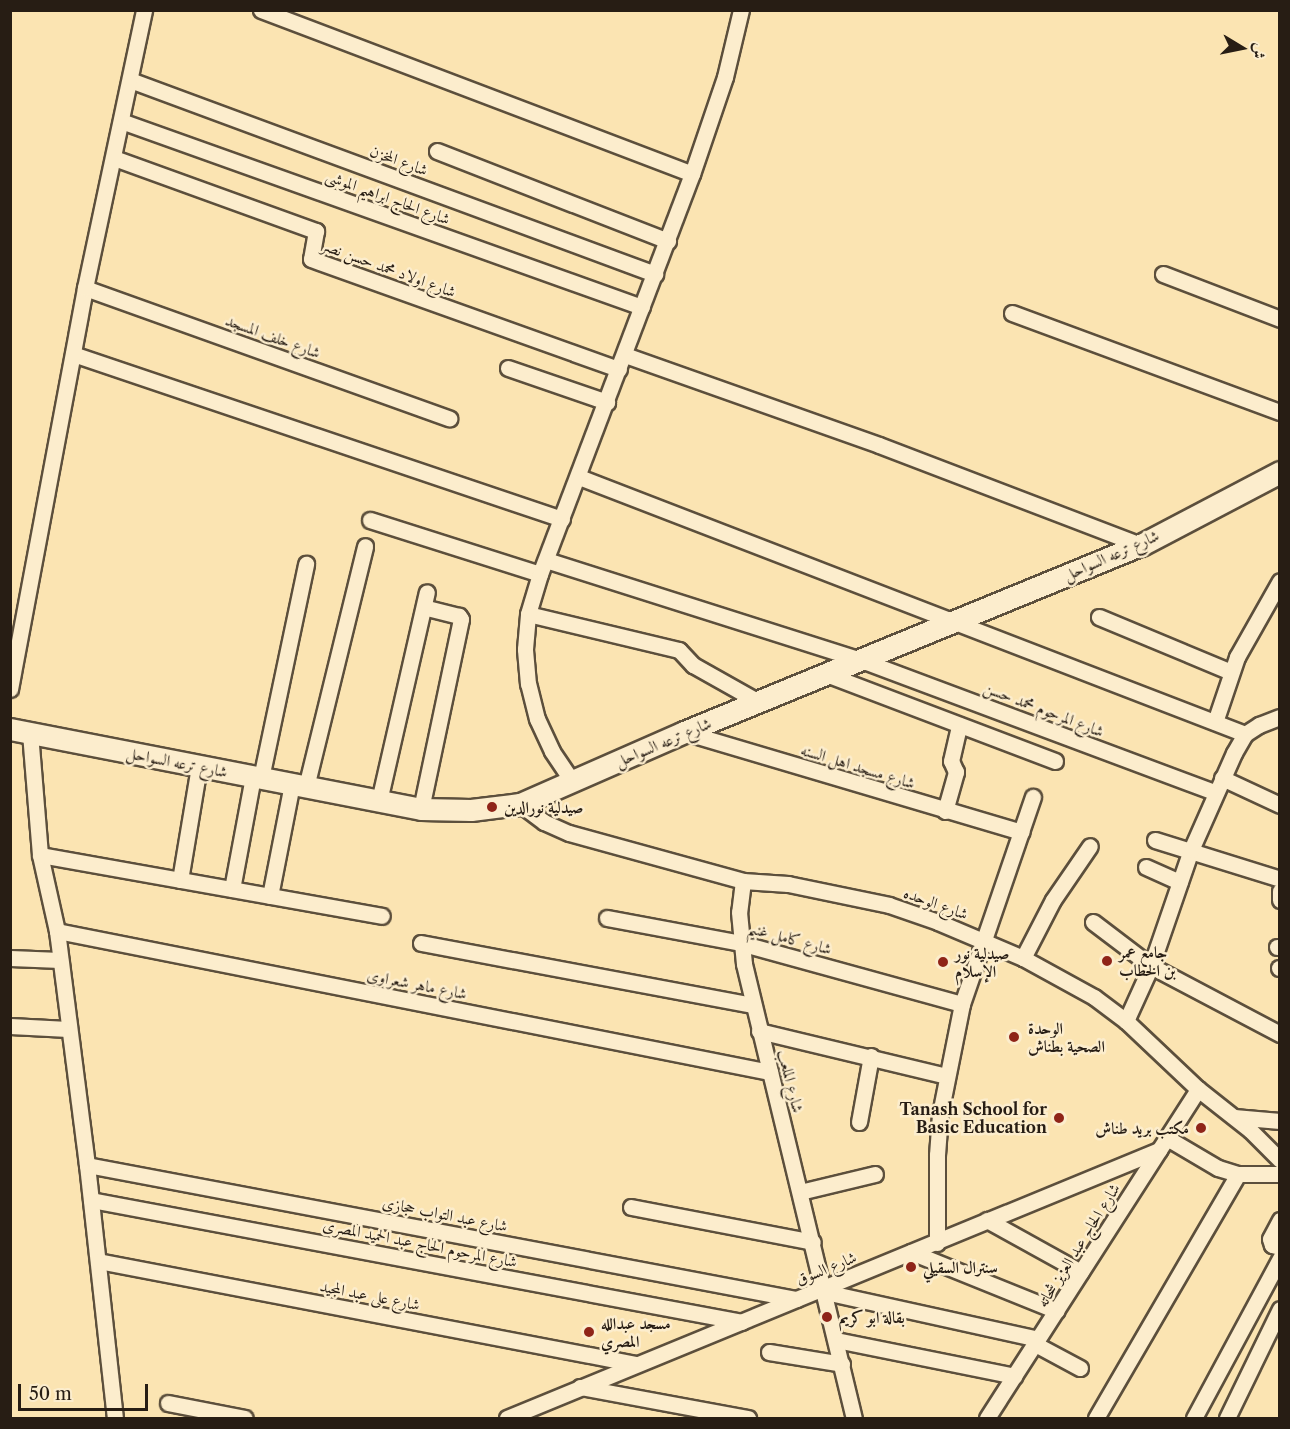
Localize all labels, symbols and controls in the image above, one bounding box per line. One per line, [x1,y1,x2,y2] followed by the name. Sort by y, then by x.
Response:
[1212,18,1272,78] north arrow
[1249,42,1271,61] text: ش
[367,141,431,179] street label: شارع المخزن
[323,166,453,228] street label: شارع الحاج ابراهيم الموشى
[320,235,458,301] street label: شارع اولاد محمد حسن نصر
[223,310,323,362] street label: شارع خلف المسجد
[1060,525,1162,585] street label: شارع ترعه السواحل
[981,677,1107,741] street label: شارع المرحوم محمد حسن
[612,713,714,771] street label: شارع ترعه السواحل
[799,740,917,792] street label: شارع مسجد اهل السنه
[125,743,229,781] street label: شارع ترعه السواحل
[504,797,583,817] place label: صيدلية نورالدين
[485,800,499,814] marker: صيدلية نورالدين
[901,883,971,923] street label: شارع الوحده
[746,918,834,958] street label: شارع كامل غنيم
[1119,942,1176,980] place label: جامع عمر بن الخطاب
[955,943,1009,981] place label: صيدلية نور الإسلام
[1100,954,1114,968] marker: جامع عمر بن الخطاب
[936,955,950,969] marker: صيدلية نور الإسلام
[365,965,469,1003] street label: شارع ماهر شعراوى
[1028,1018,1105,1056] place label: الوحدة الصحية بطناش
[1005,1028,1023,1046] marker: الوحدة الصحية بطناش
[774,1047,808,1115] street label: شارع الملعب
[900,1099,1047,1137] place label: Tanash School for Basic Education
[1052,1111,1066,1125] marker: Tanash School for Basic Education
[1095,1118,1189,1138] place label: مكتب بريد طناش
[1194,1121,1208,1135] marker: مكتب بريد طناش
[1032,1180,1124,1310] street label: شارع الحاج عبد العزيز شحاته
[381,1192,509,1236] street label: شارع عبد التواب حجازى
[321,1215,519,1271] street label: شارع المرحوم الحاج عبد الحميد المصرى
[793,1247,859,1289] street label: شارع السوق
[923,1257,998,1277] place label: سنترال السقيلي
[904,1260,918,1274] marker: سنترال السقيلي
[318,1276,422,1314] street label: شارع على عبد المجيد
[839,1307,905,1327] place label: بقالة ابو كريم
[820,1310,834,1324] marker: بقالة ابو كريم
[601,1313,671,1351] place label: مسجد عبدالله المصري
[582,1325,596,1339] marker: مسجد عبدالله المصري
[21,1372,152,1410] scale bar
[29,1383,72,1405] text: 50 m

